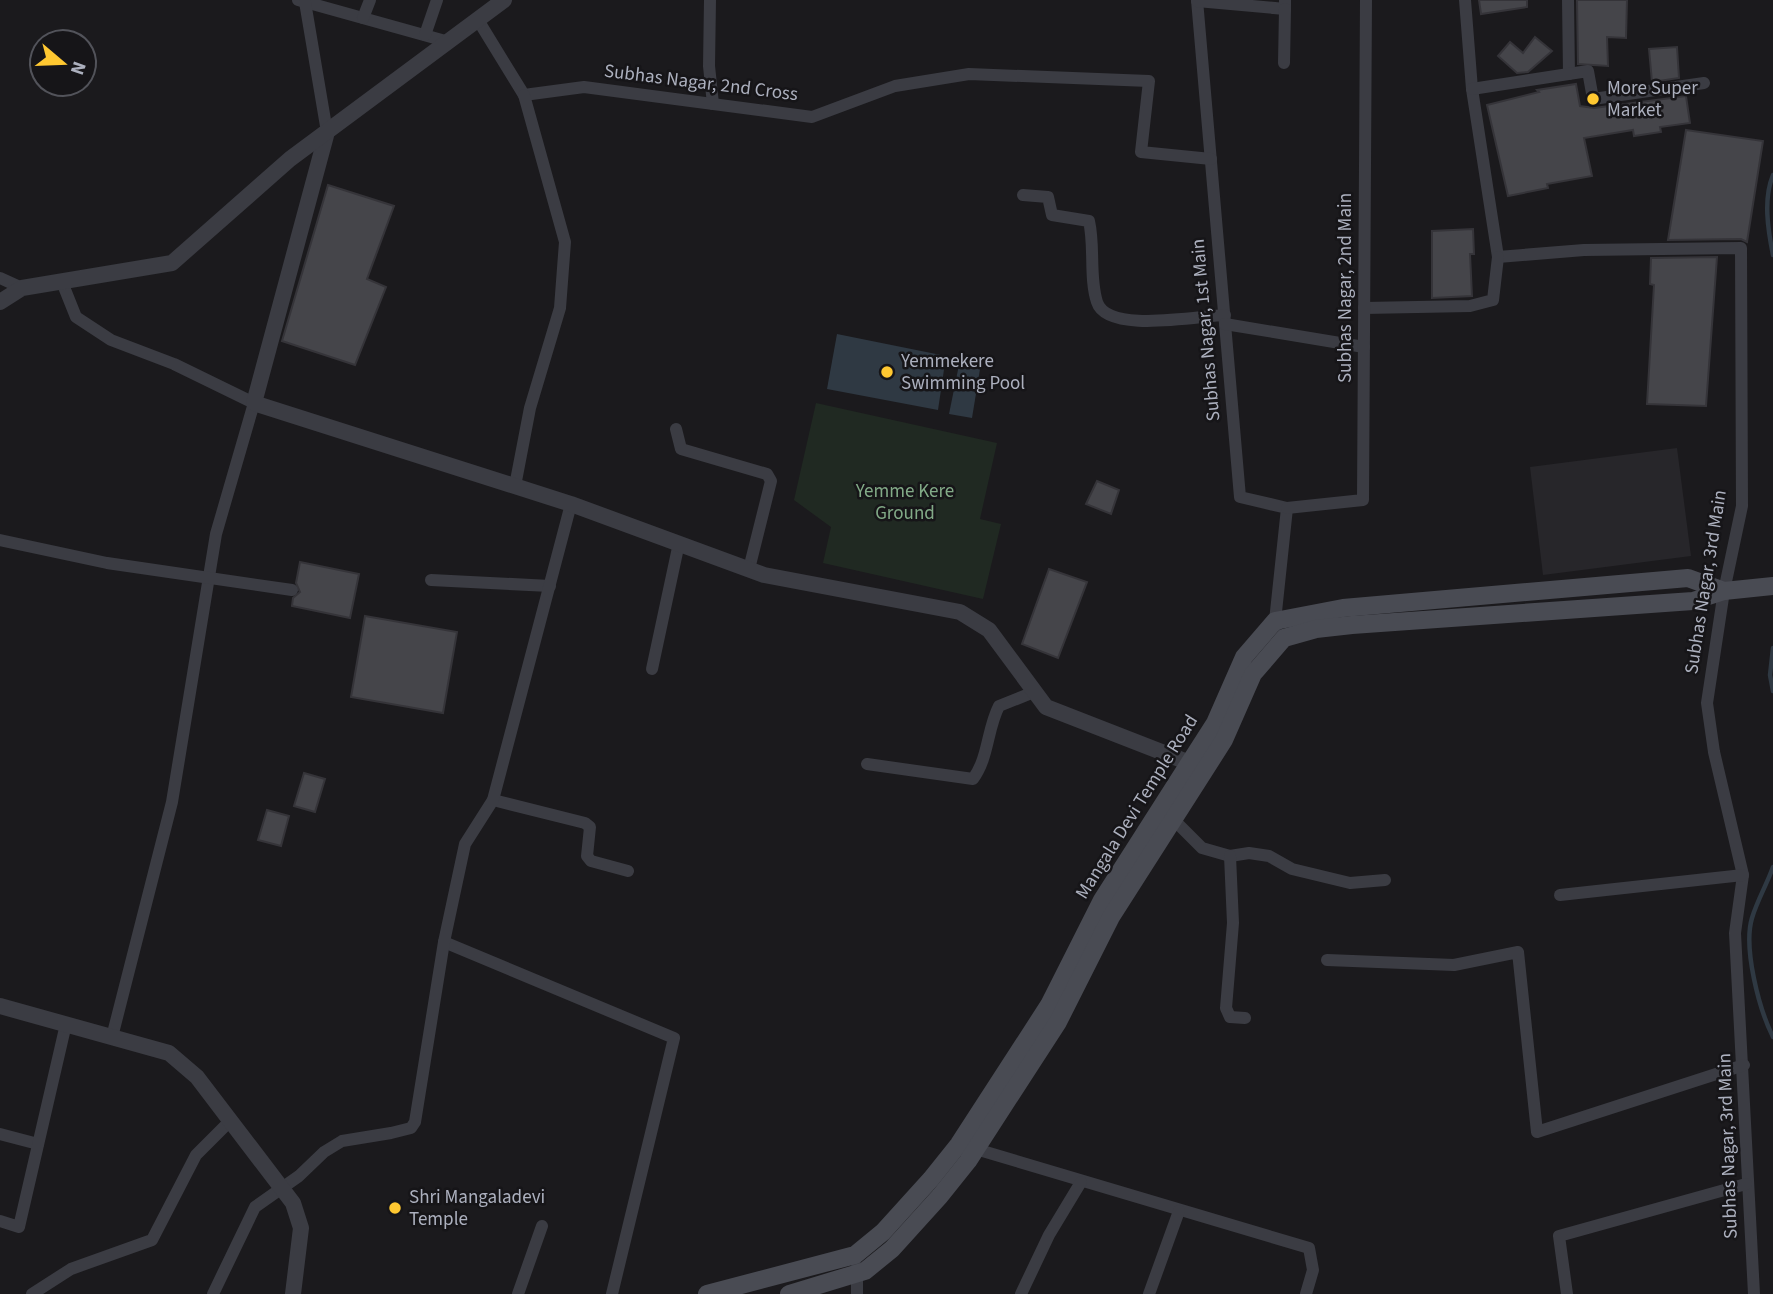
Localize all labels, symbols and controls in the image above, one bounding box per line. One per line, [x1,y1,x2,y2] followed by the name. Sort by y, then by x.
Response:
[28,28,98,98] north arrow
[63,58,92,78] text: N
[603,58,799,108] street label: Subhas Nagar, 2nd Cross
[1607,75,1698,124] place label: More Super Market
[1585,91,1601,107] marker: More Super Market
[1332,193,1359,383] street label: Subhas Nagar, 2nd Main
[1185,238,1227,422] street label: Subhas Nagar, 1st Main
[900,348,1025,397] place label: Yemmekere Swimming Pool
[879,364,895,380] marker: Yemmekere Swimming Pool
[855,478,954,527] park label: Yemme Kere Ground
[1678,488,1734,676] street label: Subhas Nagar, 3rd Main
[1069,710,1205,904] street label: Mangala Devi Temple Road
[1711,1053,1745,1239] street label: Subhas Nagar, 3rd Main
[409,1184,545,1233] place label: Shri Mangaladevi Temple
[387,1200,403,1216] marker: Shri Mangaladevi Temple

